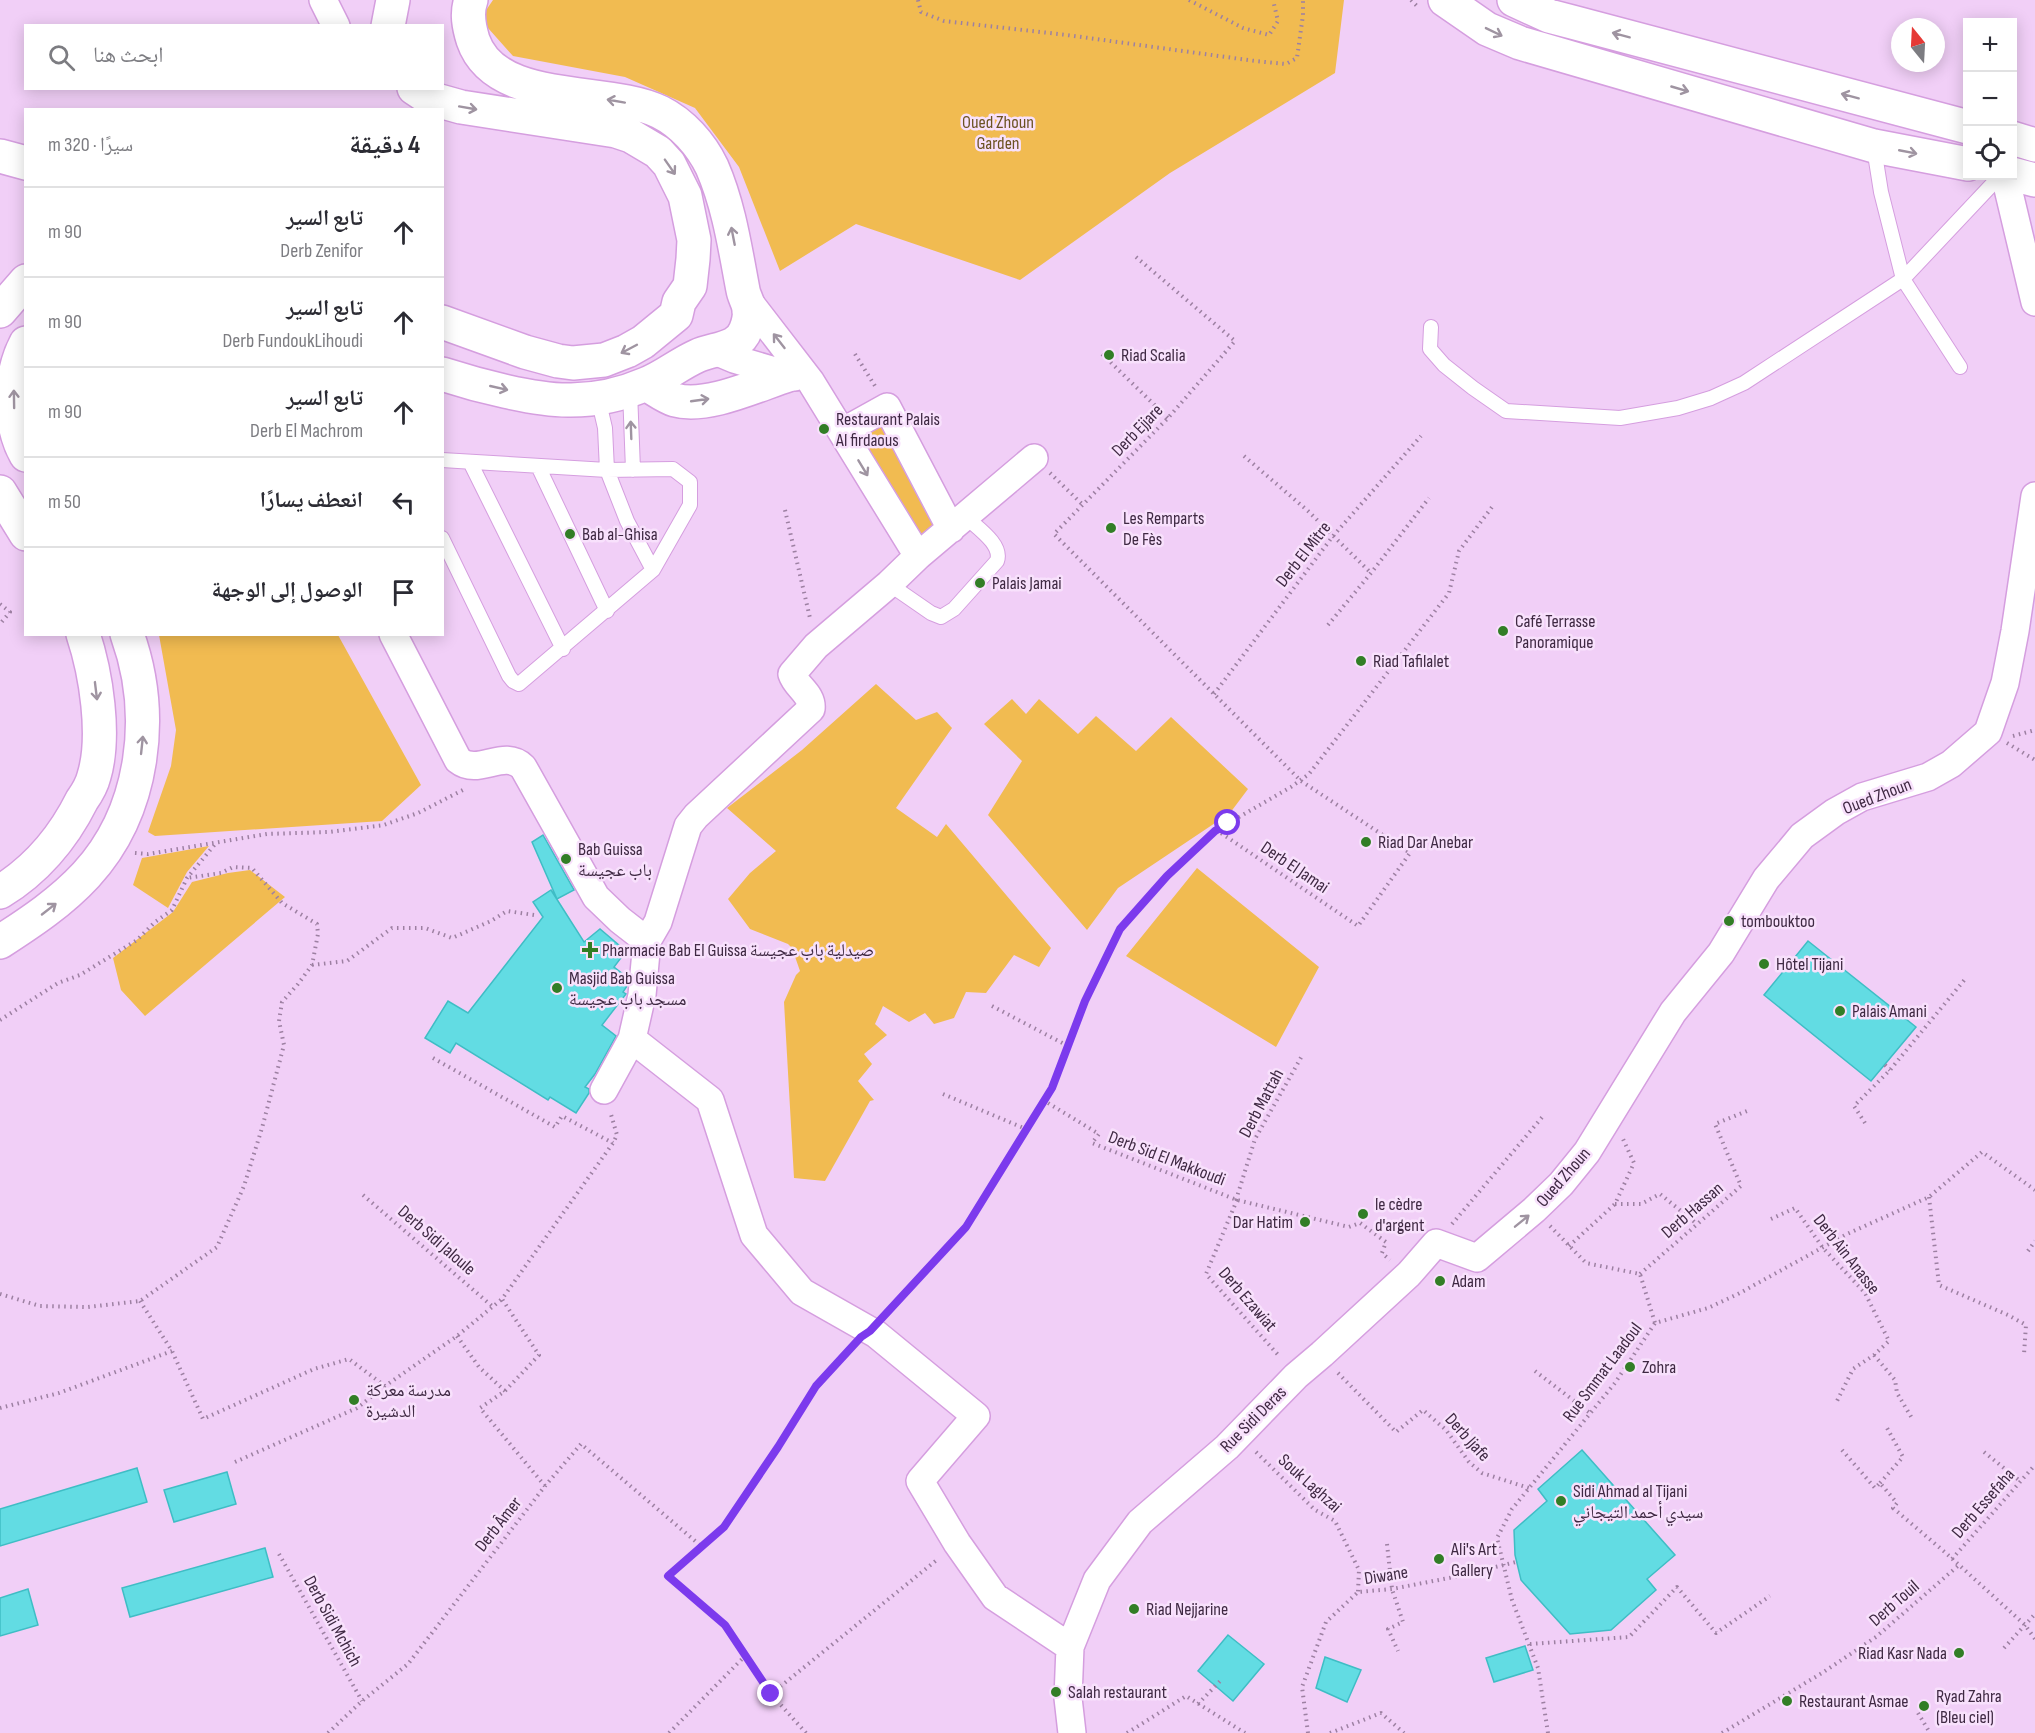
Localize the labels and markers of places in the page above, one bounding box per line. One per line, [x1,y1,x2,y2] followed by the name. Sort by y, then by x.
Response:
[1121,345,1186,366] place label: Riad Scalia
[1102,348,1116,362] marker: Riad Scalia
[835,409,940,451] place label: Restaurant Palais Al firdaous
[817,422,831,436] marker: Restaurant Palais Al firdaous
[1123,508,1205,550] place label: Les Remparts De Fès
[1104,521,1118,535] marker: Les Remparts De Fès
[582,524,658,545] place label: Bab al-Ghisa
[563,527,577,541] marker: Bab al-Ghisa
[992,573,1062,594] place label: Palais Jamai
[973,576,987,590] marker: Palais Jamai
[1515,611,1596,653] place label: Café Terrasse Panoramique
[1496,624,1510,638] marker: Café Terrasse Panoramique
[1373,651,1450,672] place label: Riad Tafilalet
[1354,654,1368,668] marker: Riad Tafilalet
[1378,832,1473,853] place label: Riad Dar Anebar
[1359,835,1373,849] marker: Riad Dar Anebar
[578,839,652,881] place label: Bab Guissa باب عجيسة
[559,852,573,866] marker: Bab Guissa باب عجيسة
[1741,911,1815,932] place label: tombouktoo
[1722,914,1736,928] marker: tombouktoo
[602,940,874,961] place label: Pharmacie Bab El Guissa صيدلية باب عجيسة
[583,943,597,957] marker: Pharmacie Bab El Guissa صيدلية باب عجيسة
[1776,954,1843,975] place label: Hôtel Tijani
[1757,957,1771,971] marker: Hôtel Tijani
[569,968,686,1010] place label: Masjid Bab Guissa مسجد باب عجيسة
[550,981,564,995] marker: Masjid Bab Guissa مسجد باب عجيسة
[1852,1001,1927,1022] place label: Palais Amani
[1833,1004,1847,1018] marker: Palais Amani
[1375,1194,1425,1236] place label: le cèdre d'argent
[1356,1207,1370,1221] marker: le cèdre d'argent
[1233,1212,1293,1233] place label: Dar Hatim
[1298,1215,1312,1229] marker: Dar Hatim
[1451,1271,1485,1292] place label: Adam
[1433,1274,1447,1288] marker: Adam
[1642,1357,1676,1378] place label: Zohra
[1623,1360,1637,1374] marker: Zohra
[366,1380,451,1422] place label: مدرسة معركة الدشيرة
[347,1393,361,1407] marker: مدرسة معركة الدشيرة
[1573,1481,1703,1527] place label: Sidi Ahmad al Tijani سيدي أحمد التيجاني
[1554,1494,1568,1508] marker: Sidi Ahmad al Tijani سيدي أحمد التيجاني
[1450,1539,1498,1581] place label: Ali's Art Gallery
[1432,1552,1446,1566] marker: Ali's Art Gallery
[1146,1599,1228,1620] place label: Riad Nejjarine
[1127,1602,1141,1616] marker: Riad Nejjarine
[1858,1643,1947,1664] place label: Riad Kasr Nada
[1952,1646,1966,1660] marker: Riad Kasr Nada
[1068,1682,1168,1703] place label: Salah restaurant
[1049,1685,1063,1699] marker: Salah restaurant
[1936,1686,2002,1728] place label: Ryad Zahra (Bleu ciel)
[1799,1691,1909,1712] place label: Restaurant Asmae
[1780,1694,1794,1708] marker: Restaurant Asmae
[1917,1699,1931,1713] marker: Ryad Zahra (Bleu ciel)

